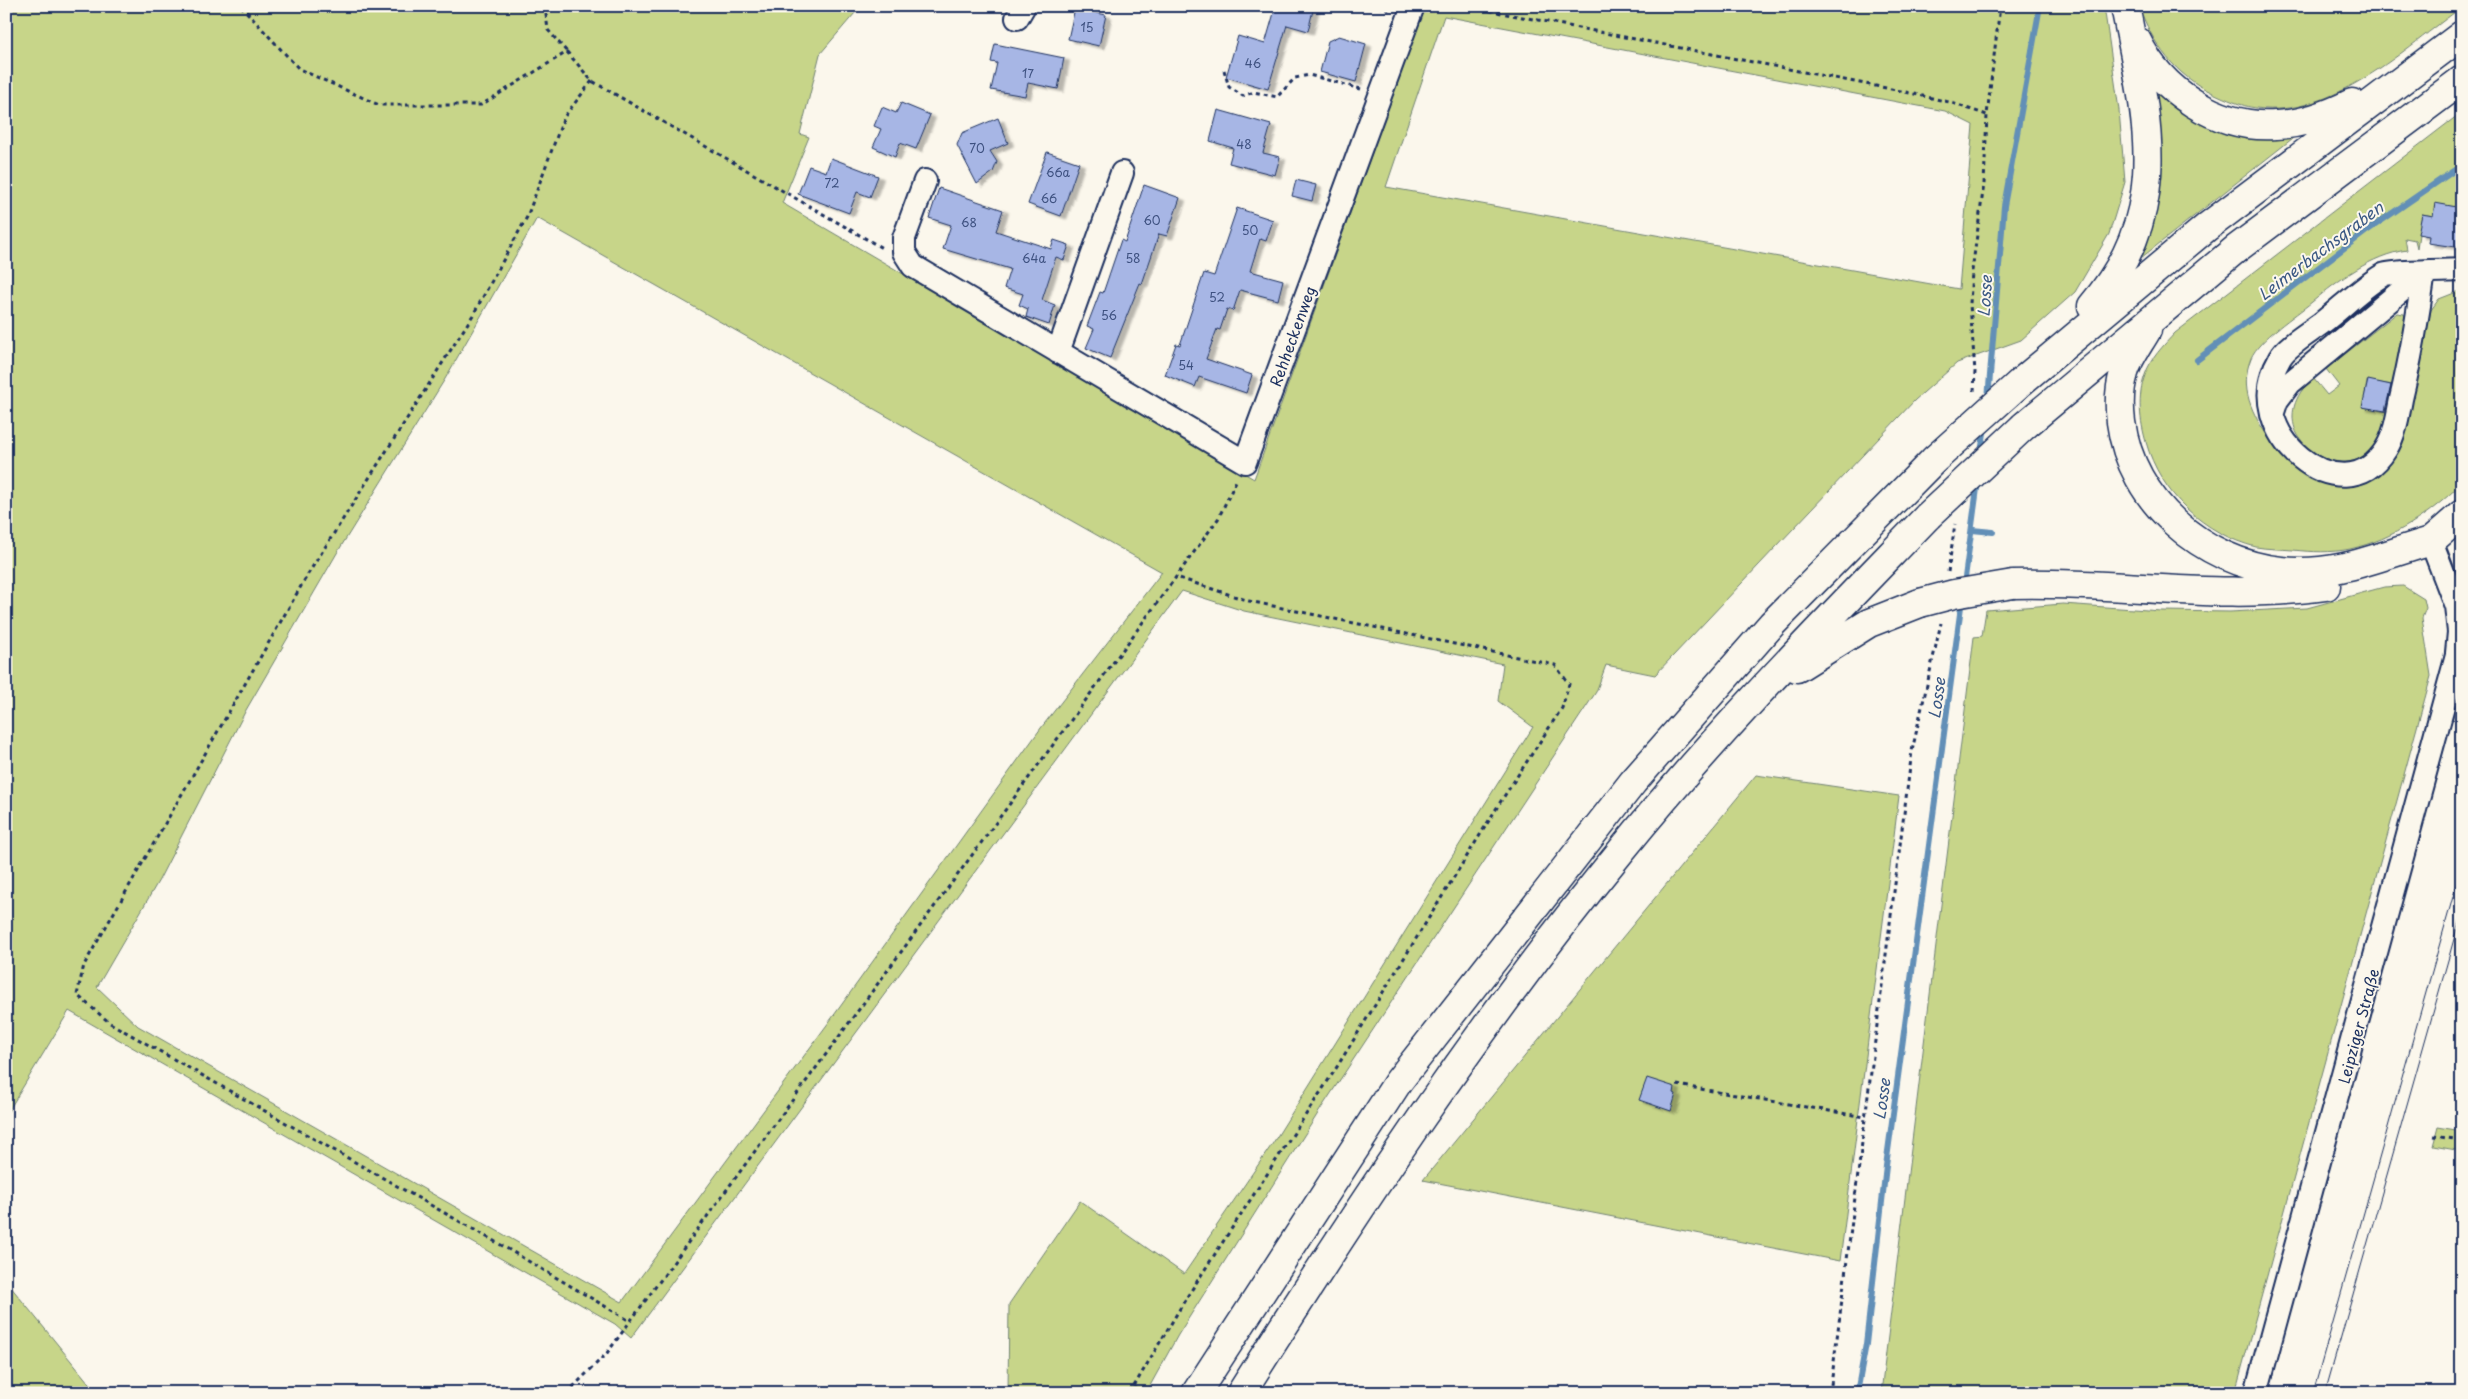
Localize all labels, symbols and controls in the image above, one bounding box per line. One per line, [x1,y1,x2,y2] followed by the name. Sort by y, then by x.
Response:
[1080,18,1094,36] house number: 15
[1245,54,1261,72] house number: 46
[1022,64,1034,82] house number: 17
[1236,135,1252,153] house number: 48
[969,139,985,157] house number: 70
[1046,163,1071,181] house number: 66a
[824,174,840,192] house number: 72
[1041,189,1057,207] house number: 66
[2252,194,2388,305] water label: Leimerbachsgraben
[1143,211,1161,229] house number: 60
[961,213,977,231] house number: 68
[1242,221,1258,239] house number: 50
[1022,249,1046,267] house number: 64a
[1125,249,1141,267] house number: 58
[1971,273,1998,317] water label: Losse
[1263,283,1321,389] street label: Rehheckenweg
[1209,288,1225,306] house number: 52
[1101,306,1117,324] house number: 56
[1178,356,1194,374] house number: 54
[1921,675,1951,720] water label: Losse
[2332,966,2384,1086] street label: Leipziger Straße
[1866,1076,1896,1121] water label: Losse

